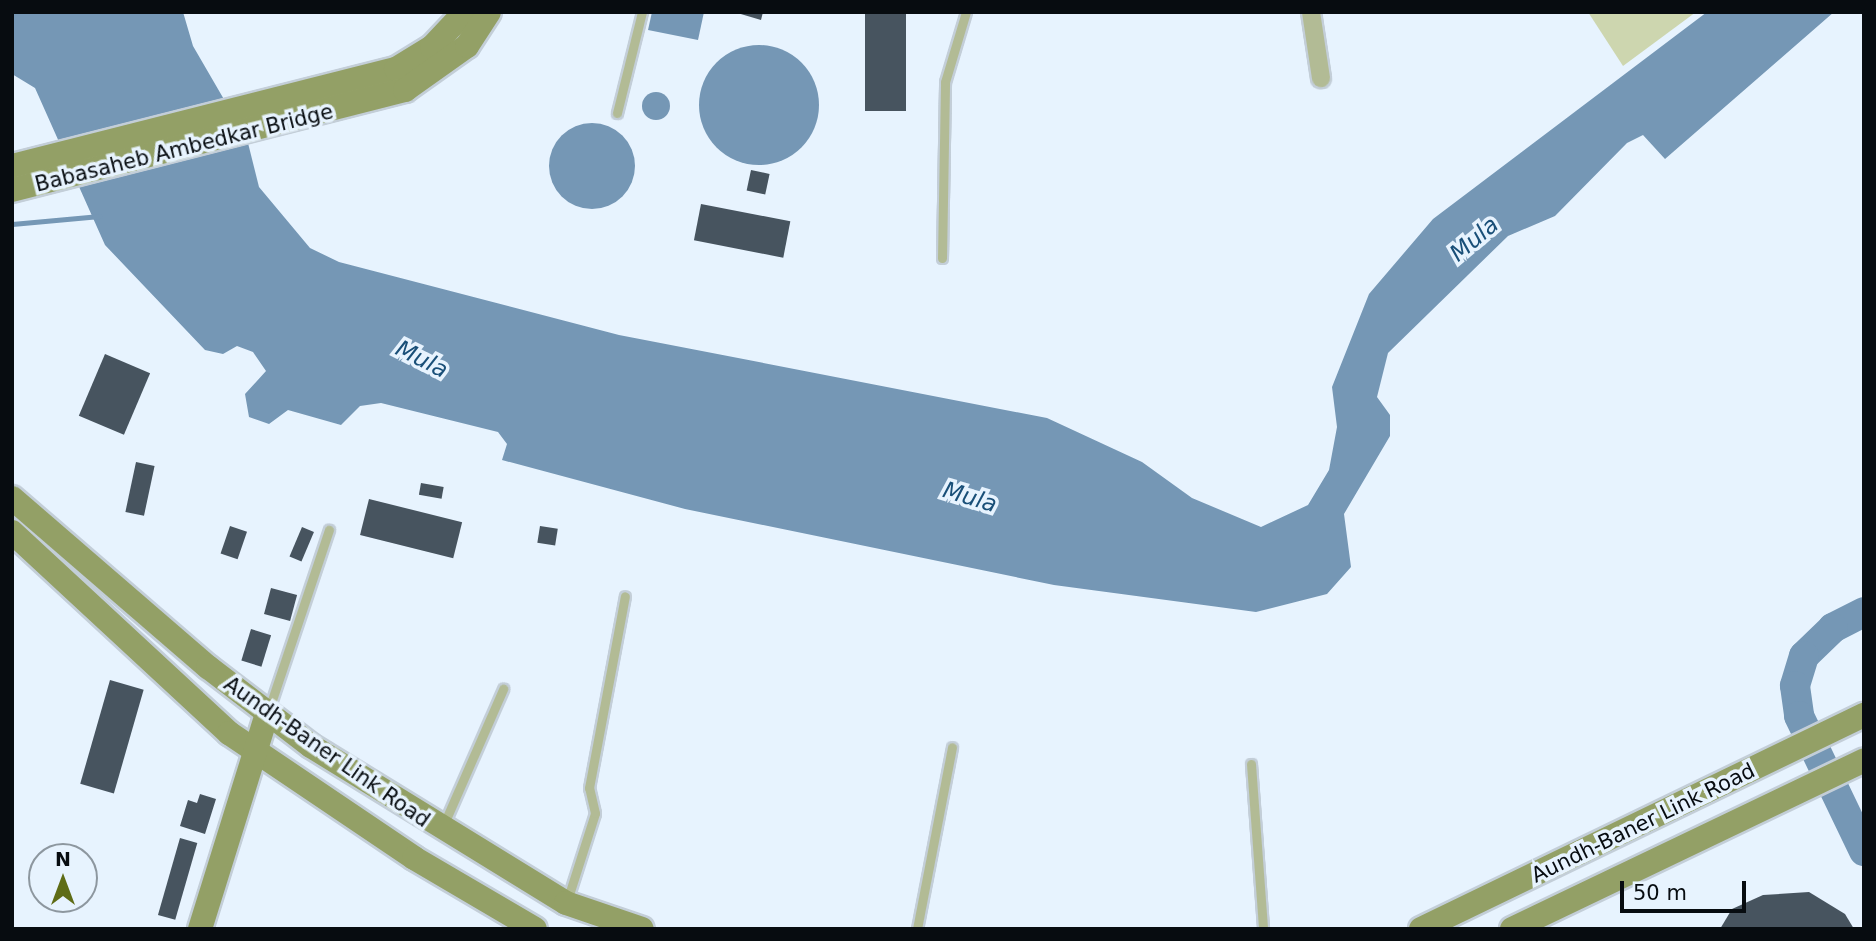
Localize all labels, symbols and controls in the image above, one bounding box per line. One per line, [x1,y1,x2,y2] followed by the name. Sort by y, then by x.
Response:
[32,99,336,197] street label: Babasaheb Ambedkar Bridge
[1444,211,1504,267] water label: Mula
[391,334,453,384] water label: Mula
[940,476,1000,518] water label: Mula
[219,671,435,833] street label: Aundh-Baner Link Road
[1527,758,1759,888] street label: Aundh-Baner Link Road
[28,843,98,913] north arrow
[55,848,71,870] text: N
[1624,867,1750,911] scale bar
[1633,881,1687,905] text: 50 m

